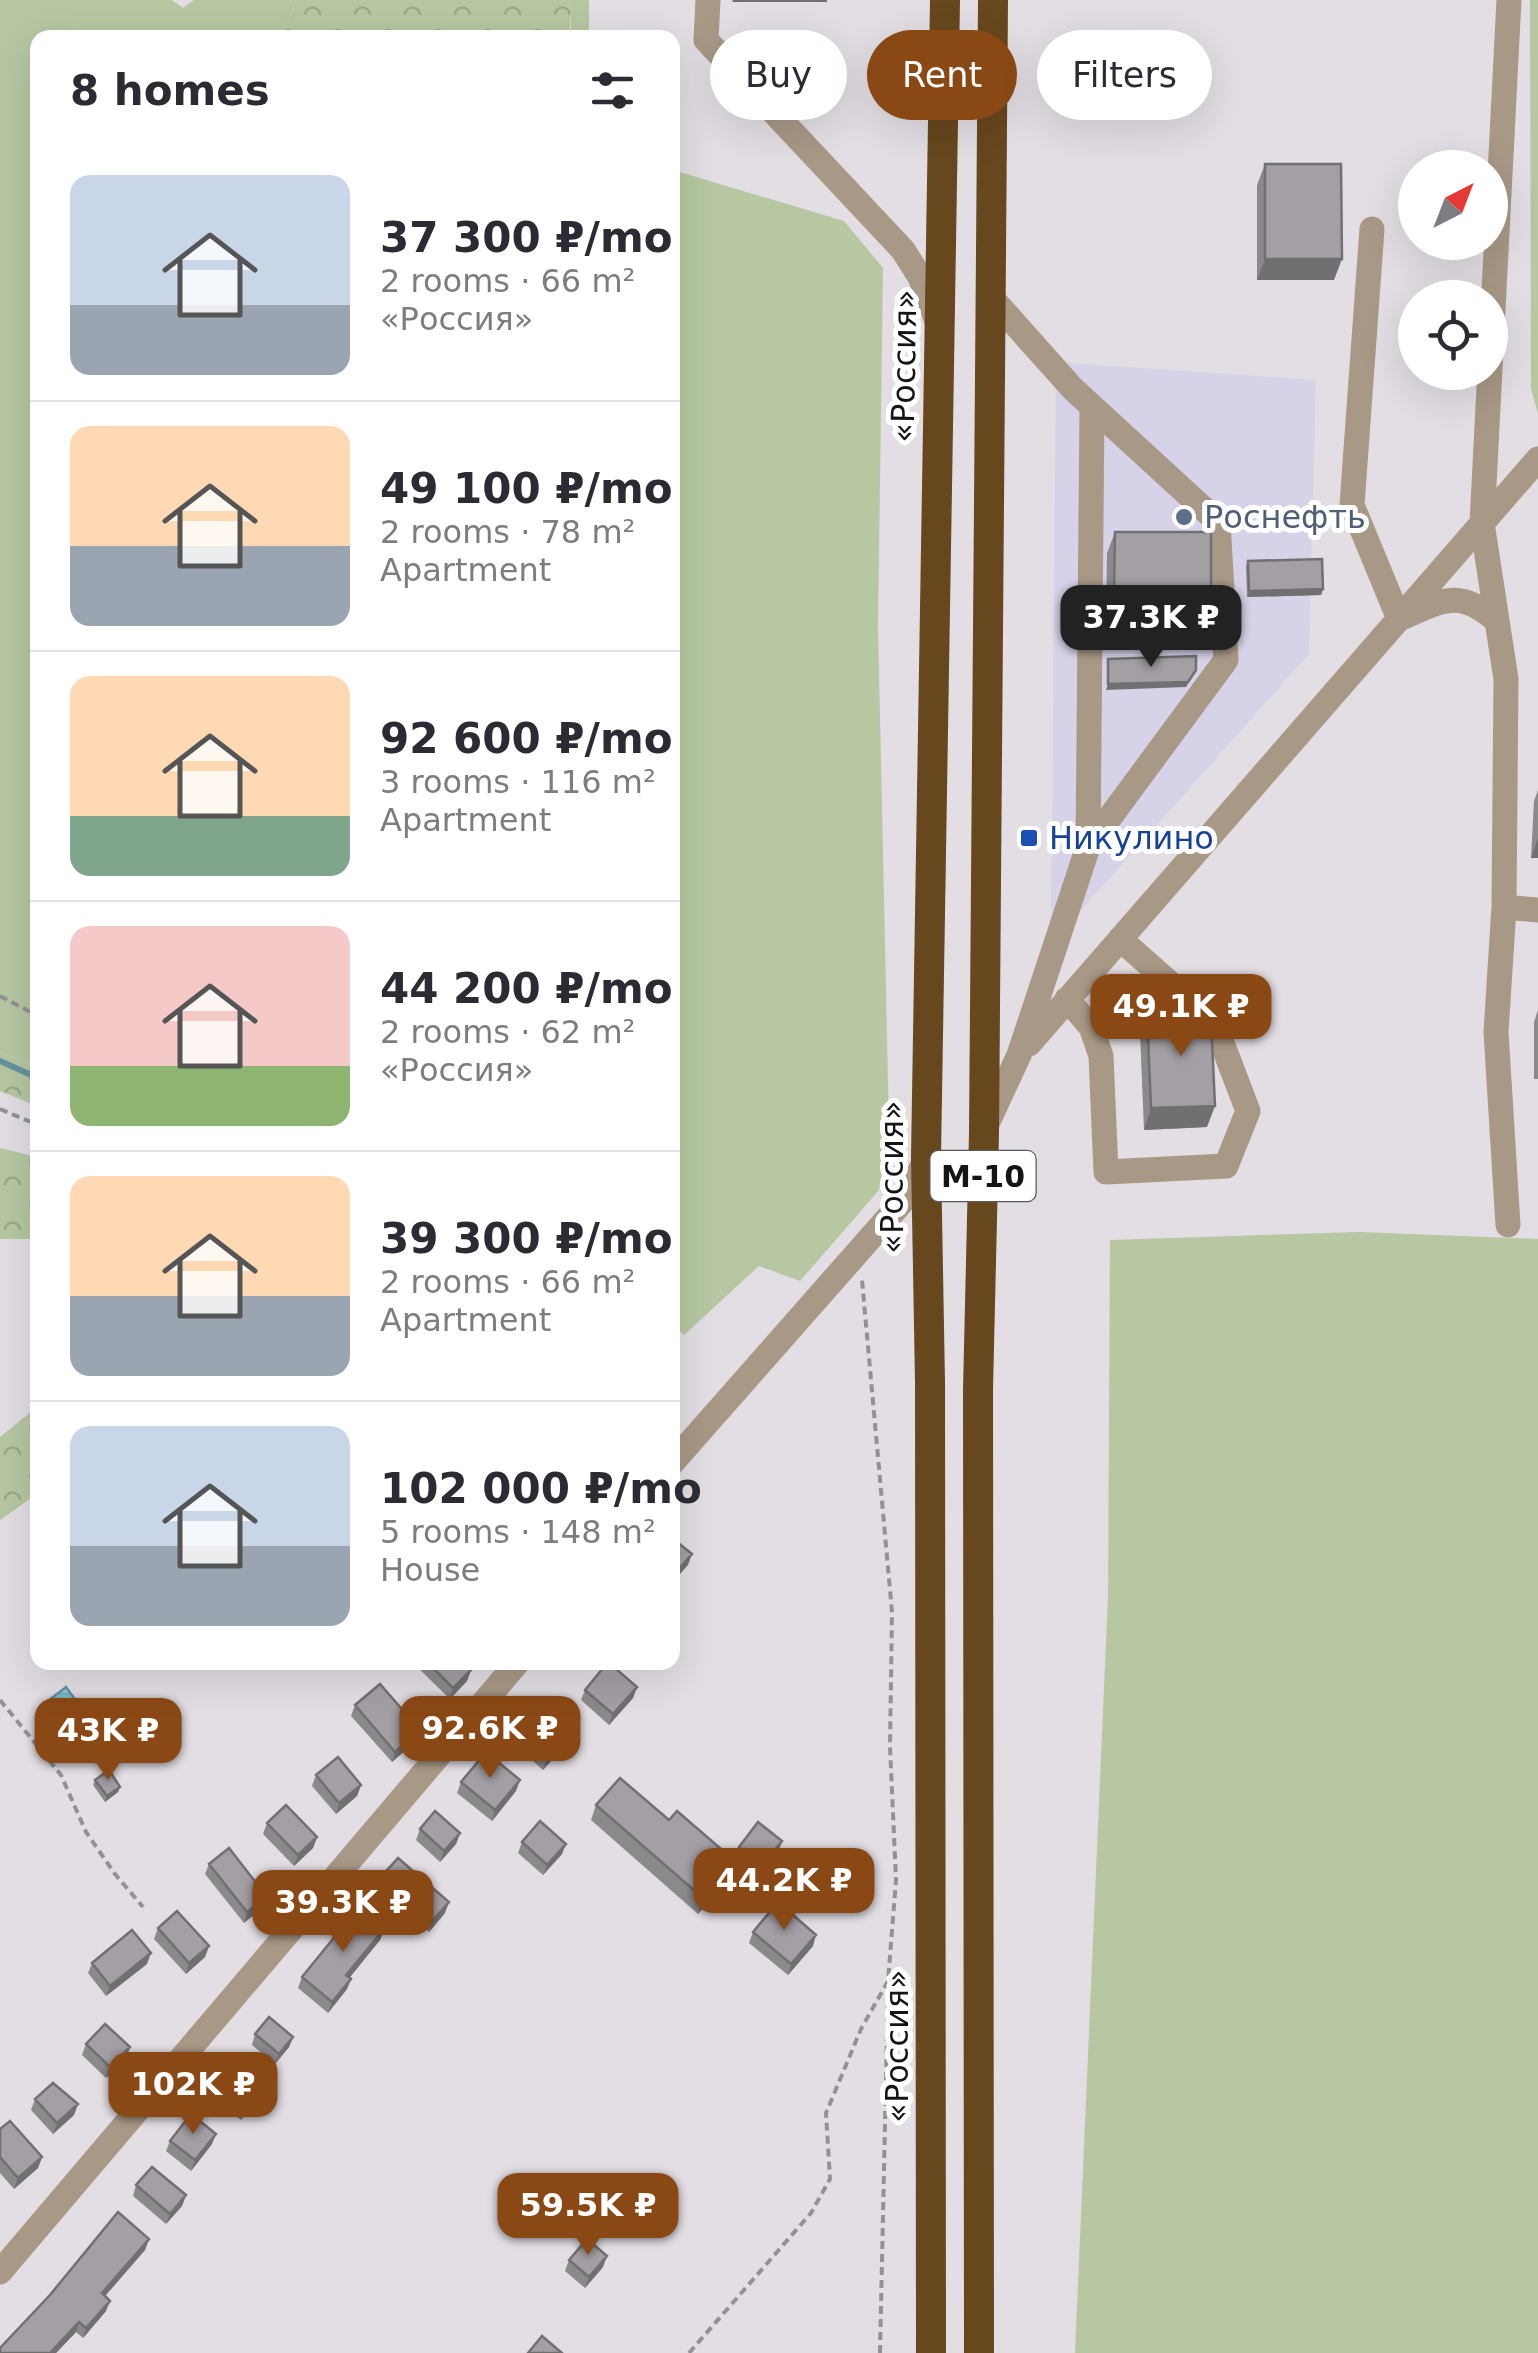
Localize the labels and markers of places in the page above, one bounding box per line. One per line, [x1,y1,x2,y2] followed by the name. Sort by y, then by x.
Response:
[1204,498,1366,536] place label: Роснефть
[1173,506,1195,528] marker: Роснефть
[1059,585,1243,670] pin: 37.3K ₽
[1049,819,1214,857] place label: Никулино
[1018,827,1040,849] marker: Никулино
[1089,974,1273,1059] pin: 49.1K ₽
[398,1696,582,1781] pin: 92.6K ₽
[38,1698,178,1783] pin: 43K ₽
[692,1848,876,1933] pin: 44.2K ₽
[251,1870,435,1955] pin: 39.3K ₽
[112,2052,274,2137] pin: 102K ₽
[496,2173,680,2258] pin: 59.5K ₽

